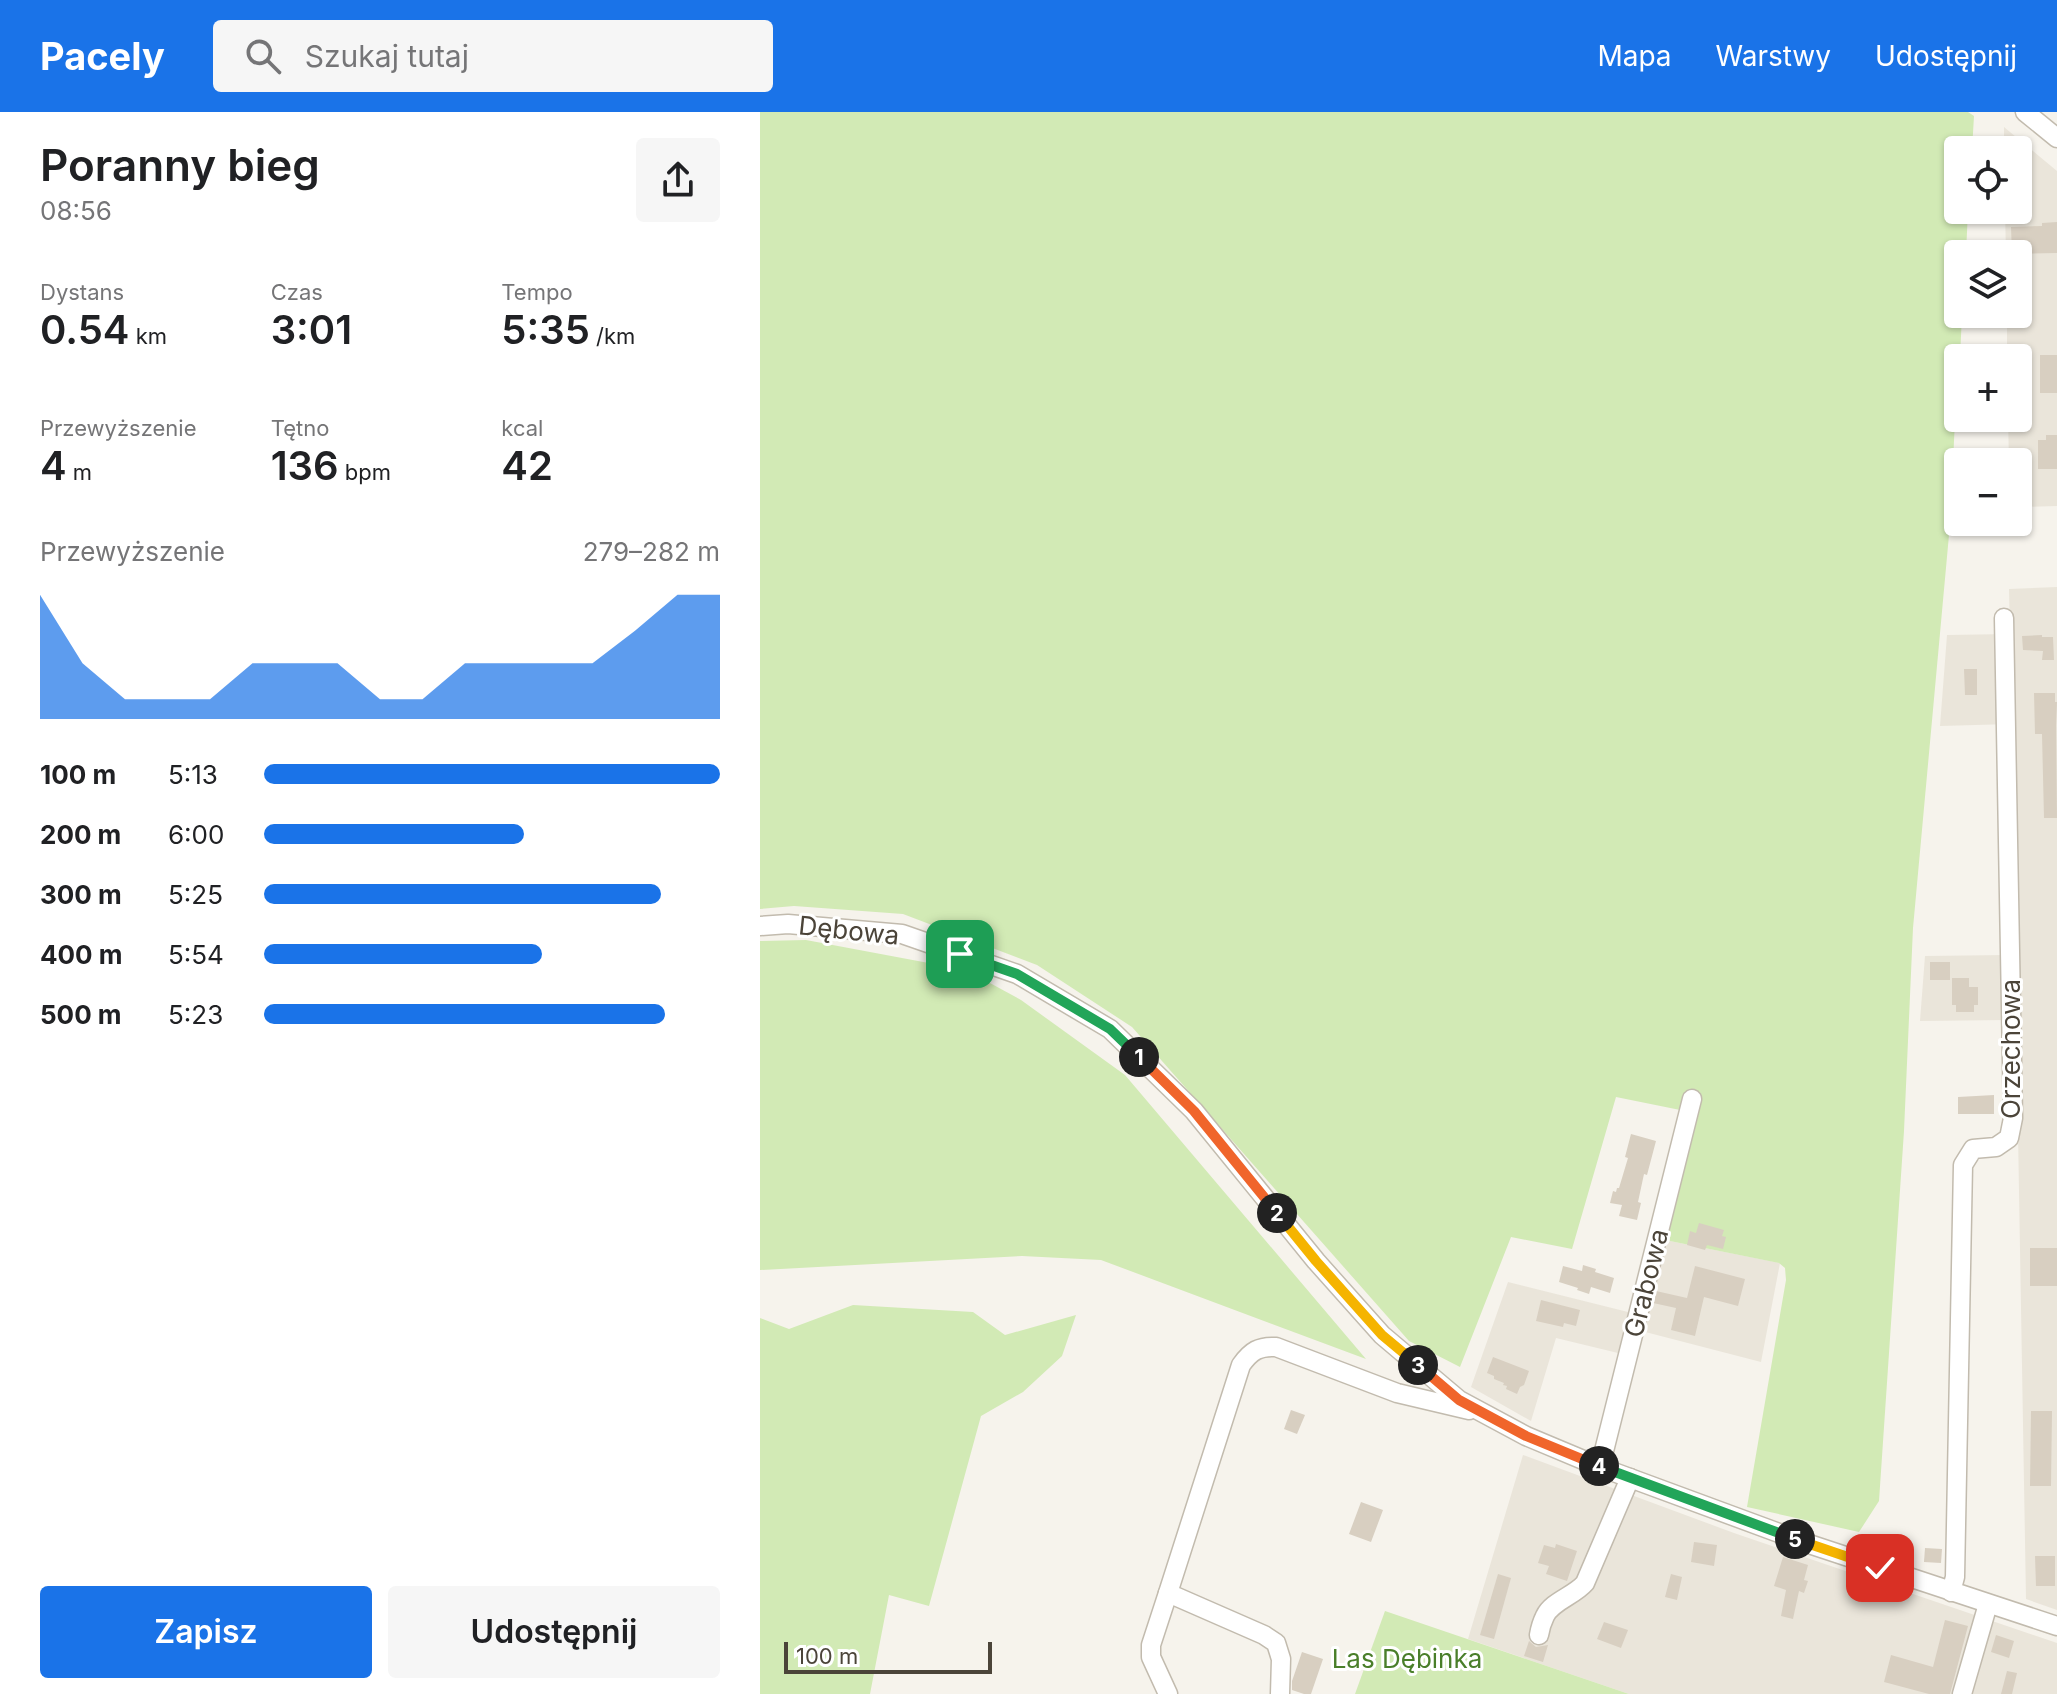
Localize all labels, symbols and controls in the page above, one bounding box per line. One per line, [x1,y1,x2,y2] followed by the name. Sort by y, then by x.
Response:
[213,20,773,92] search box
[40,33,165,79] text: Pacely
[241,34,285,78] icon: search
[305,38,469,74] text: Szukaj tutaj
[1597,39,1672,73] text: Mapa
[1716,39,1831,73] text: Warstwy
[1875,39,2017,73] text: Udostępnij
[1944,136,2032,536] map controls
[1944,136,2032,224] button: locate
[40,138,320,192] text: Poranny bieg
[636,138,720,222] button: share
[40,195,112,226] text: 08:56
[1944,240,2032,328] button: layers
[40,279,124,305] text: Dystans
[271,279,323,305] text: Czas
[501,279,573,305] text: Tempo
[40,305,129,354] text: 0.54
[271,305,352,354] text: 3:01
[501,305,590,354] text: 5:35
[129,323,167,349] text: km
[590,323,635,349] text: /km
[1944,344,2032,432] button: +
[40,415,197,441] text: Przewyższenie
[271,415,329,441] text: Tętno
[501,415,543,441] text: kcal
[40,441,67,490] text: 4
[271,441,339,490] text: 136
[501,441,553,490] text: 42
[1944,448,2032,536] button: −
[67,459,92,485] text: m
[339,459,391,485] text: bpm
[40,536,225,567] text: Przewyższenie
[583,536,720,567] text: 279–282 m
[40,759,116,790] text: 100 m
[168,759,218,790] text: 5:13
[40,819,121,850] text: 200 m
[168,819,224,850] text: 6:00
[40,879,122,910] text: 300 m
[168,879,223,910] text: 5:25
[797,909,901,951] street label: Dębowa
[926,920,994,988] pin
[938,932,982,976] icon: arrive
[40,939,123,970] text: 400 m
[168,939,224,970] text: 5:54
[1995,979,2026,1119] street label: Orzechowa
[40,999,122,1030] text: 500 m
[168,999,223,1030] text: 5:23
[1119,1037,1159,1077] pin: 1
[1134,1044,1144,1070] text: 1
[1257,1193,1297,1233] pin: 2
[1270,1200,1284,1226] text: 2
[1618,1226,1674,1340] street label: Grabowa
[1398,1345,1438,1385] pin: 3
[1411,1352,1425,1378] text: 3
[1579,1446,1619,1486] pin: 4
[1592,1453,1606,1479] text: 4
[1775,1519,1815,1559] pin: 5
[1788,1526,1802,1552] text: 5
[1846,1534,1914,1602] pin
[1858,1546,1902,1590] icon: check
[40,1586,372,1678] button: Zapisz
[388,1586,720,1678] button: Udostępnij
[784,1638,992,1674] scale bar
[796,1643,858,1669] text: 100 m
[1332,1643,1482,1674] park label: Las Dębinka

